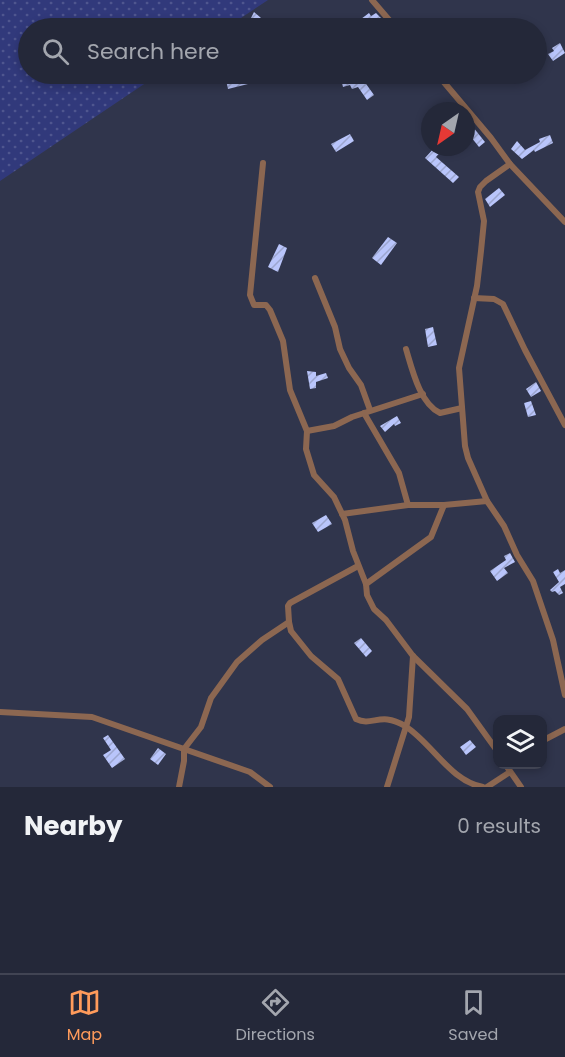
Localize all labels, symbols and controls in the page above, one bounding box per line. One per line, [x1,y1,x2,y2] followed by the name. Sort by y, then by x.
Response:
[18,18,547,84] search box
[39,35,72,68] icon: search
[87,36,220,67] text: Search here
[421,102,475,156] north arrow
[493,715,547,769] map controls
[493,715,547,769] button: layers
[24,808,122,844] text: Nearby
[457,812,541,840] text: 0 results
[67,986,102,1047] tab: Map
[236,986,315,1047] tab: Directions
[448,986,498,1047] tab: Saved

